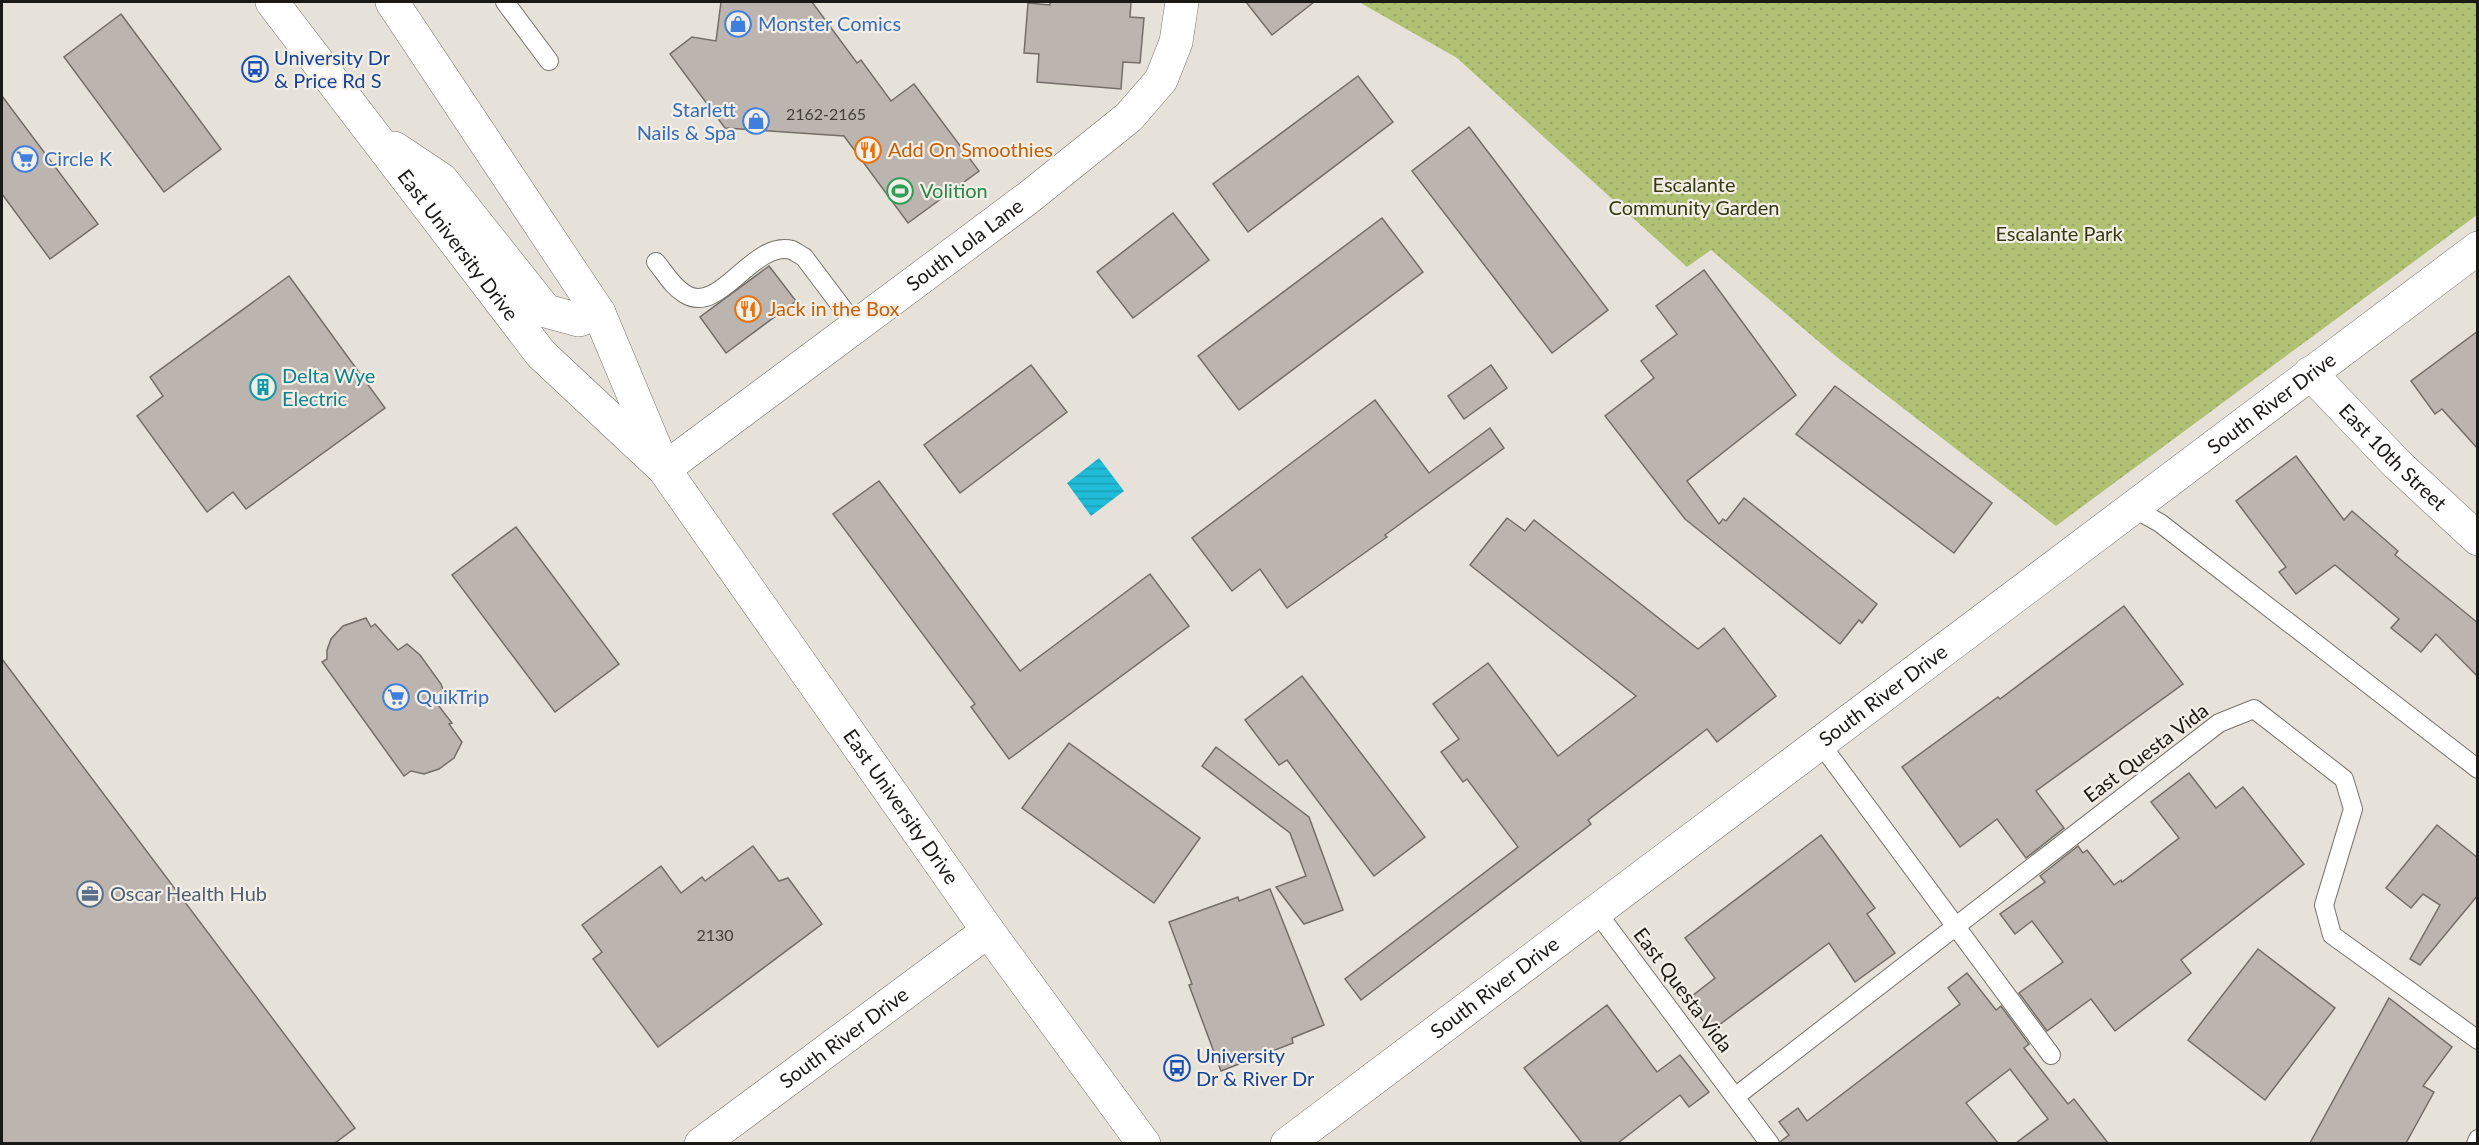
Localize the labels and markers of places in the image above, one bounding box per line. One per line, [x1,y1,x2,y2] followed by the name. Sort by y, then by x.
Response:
[723,9,753,39] shop icon: Monster Comics
[758,11,901,35] place label: Monster Comics
[274,45,391,92] place label: University Dr & Price Rd S
[240,54,270,84] bus stop icon: University Dr & Price Rd S
[637,97,736,144] place label: Starlett Nails & Spa
[741,106,771,136] shop icon: Starlett Nails & Spa
[853,135,883,165] restaurant icon: Add On Smoothies
[888,137,1053,161] place label: Add On Smoothies
[10,144,40,174] supermarket icon: Circle K
[44,146,113,170] place label: Circle K
[885,176,915,206] sports icon: Volition
[920,178,988,202] place label: Volition
[733,294,763,324] restaurant icon: Jack in the Box
[768,296,900,320] place label: Jack in the Box
[282,363,375,410] place label: Delta Wye Electric
[248,372,278,402] building icon: Delta Wye Electric
[381,682,411,712] supermarket icon: QuikTrip
[416,684,489,708] place label: QuikTrip
[75,879,105,909] office icon: Oscar Health Hub
[110,881,267,905] place label: Oscar Health Hub
[1196,1043,1315,1090] place label: University Dr & River Dr
[1162,1053,1192,1083] bus stop icon: University Dr & River Dr

